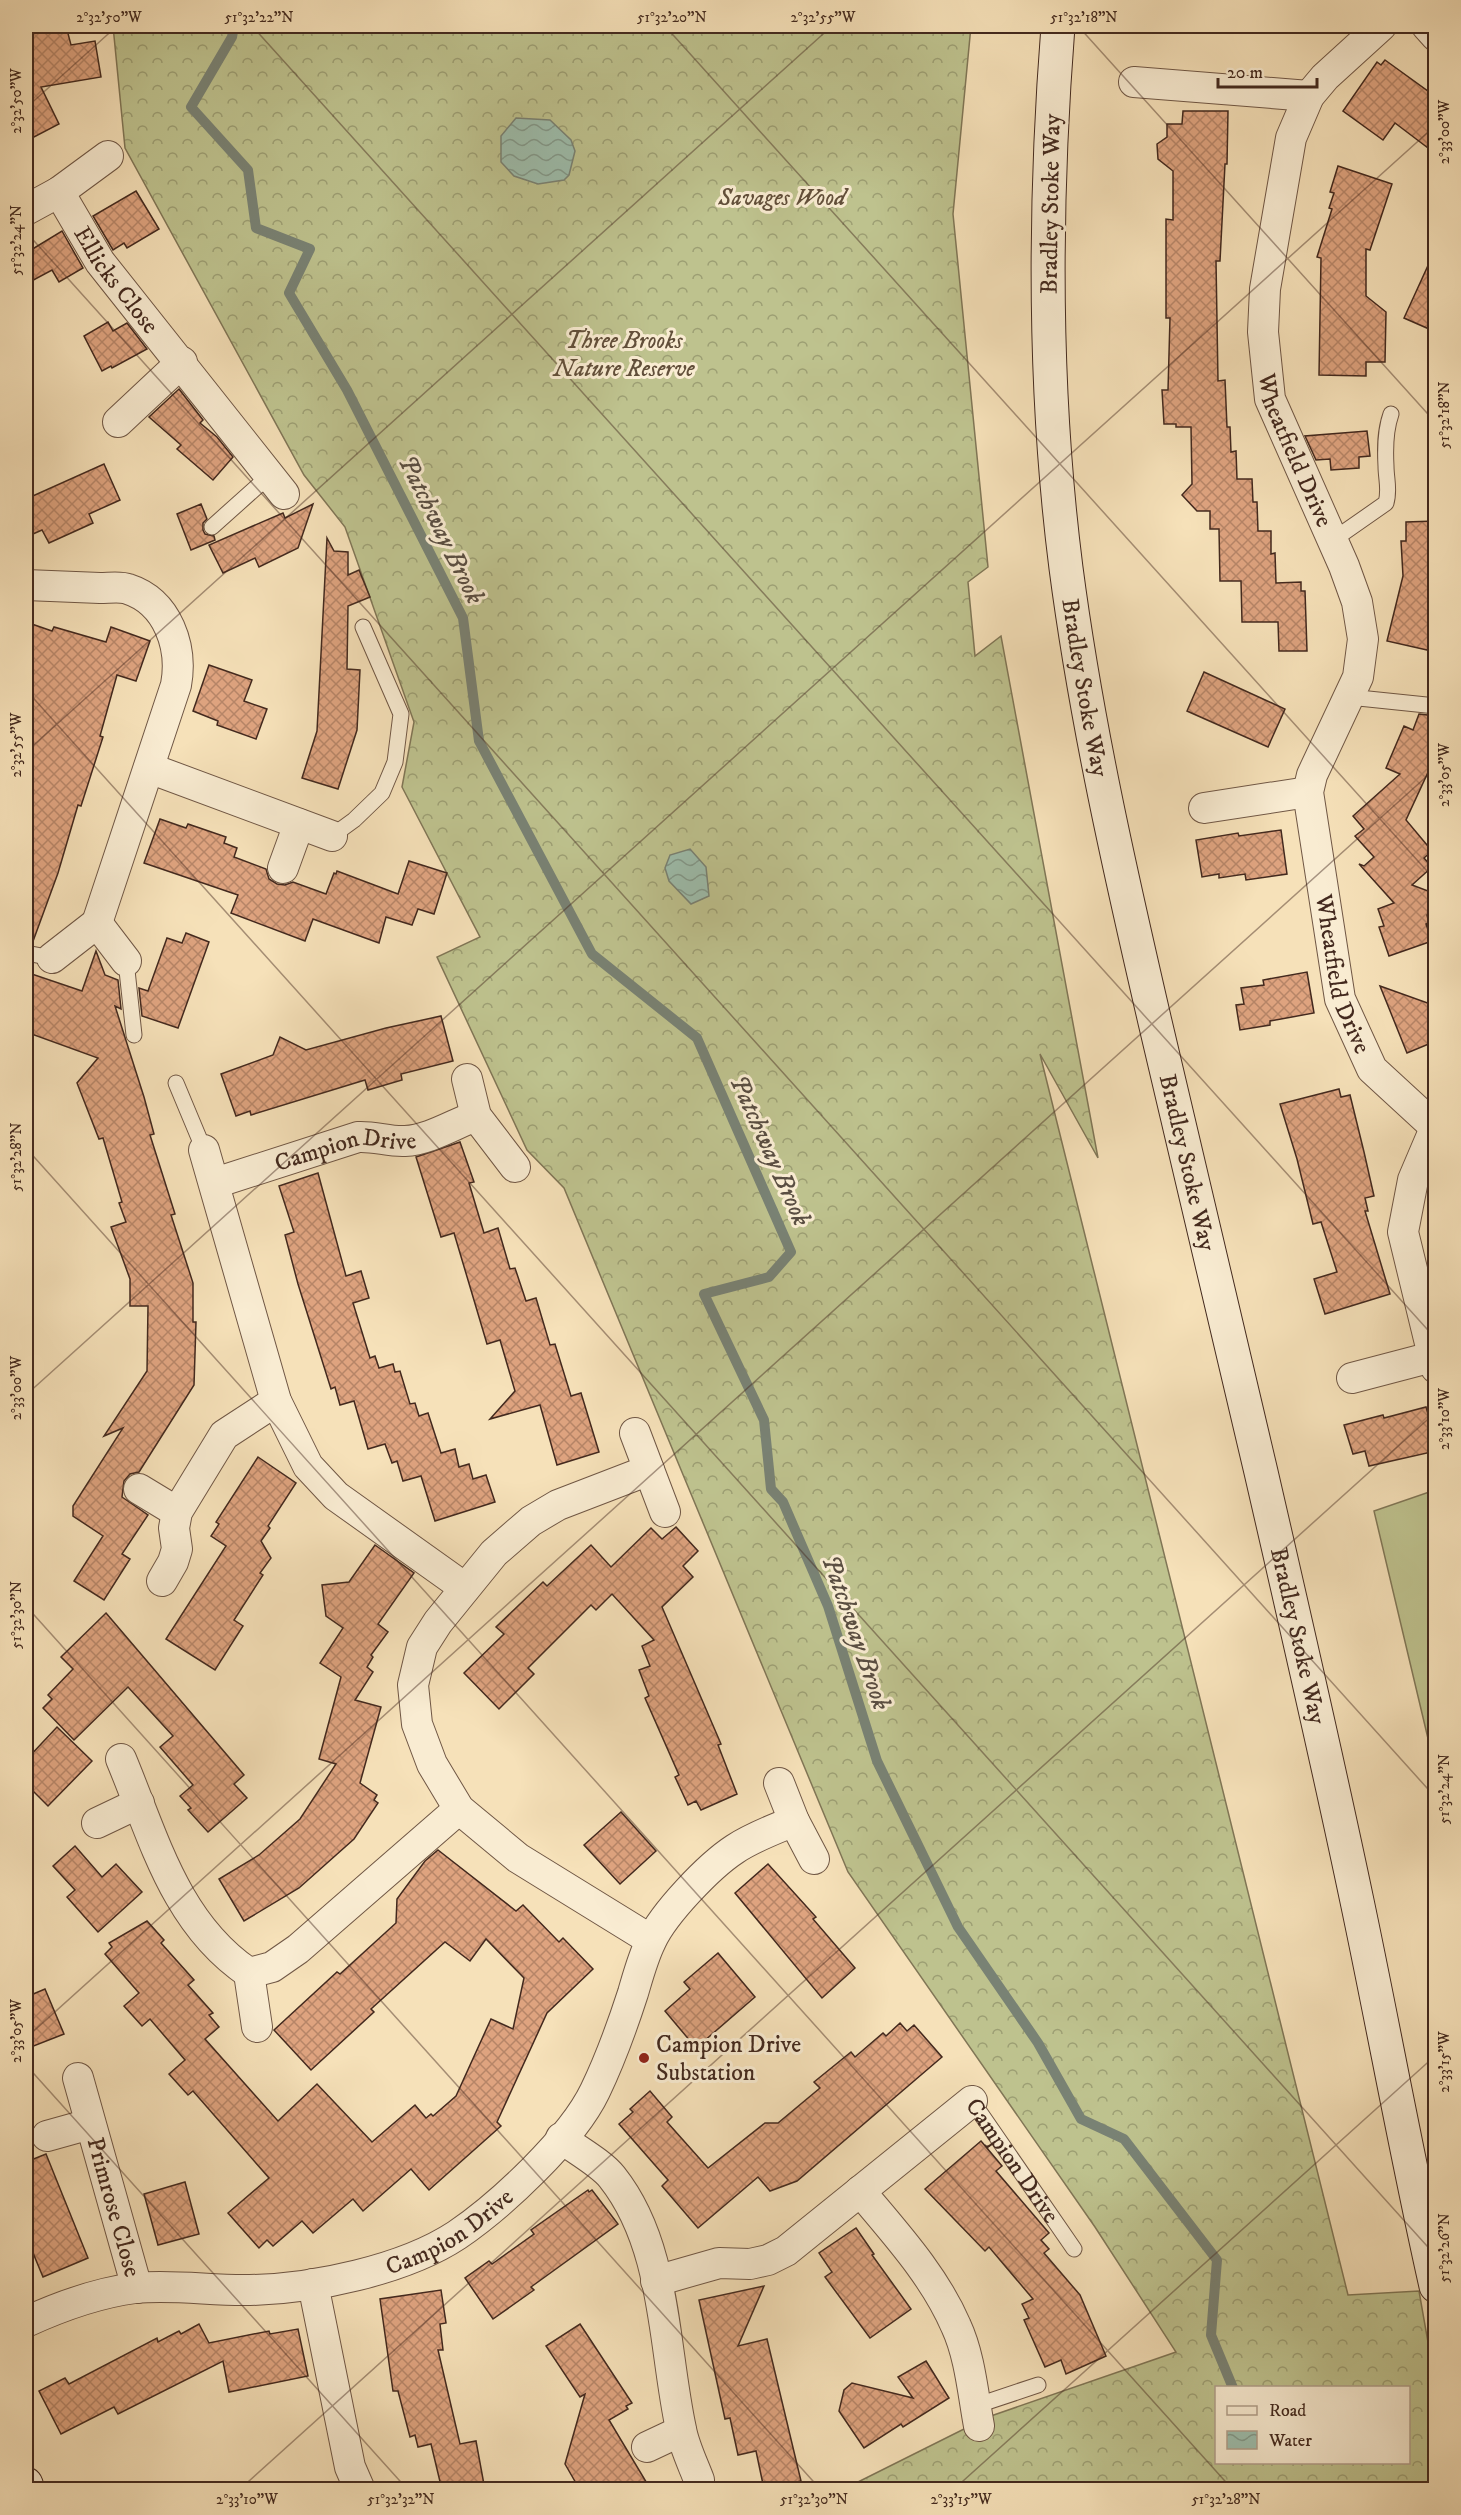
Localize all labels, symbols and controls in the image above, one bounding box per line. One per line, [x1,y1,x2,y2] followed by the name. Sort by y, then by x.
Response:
[76,8,142,27] text: 2°32'50"W
[224,8,294,27] text: 51°32'22"N
[637,8,707,27] text: 51°32'20"N
[790,8,856,27] text: 2°32'55"W
[1050,8,1118,27] text: 51°32'18"N
[1218,51,1317,89] scale bar
[1227,62,1263,84] text: 20 m
[7,68,26,134] text: 2°32'50"W
[1435,99,1454,164] text: 2°33'00"W
[1034,113,1068,294] street label: Bradley Stoke Way
[717,183,849,213] park label: Savages Wood
[7,205,26,275] text: 51°32'24"N
[66,221,165,340] street label: Ellicks Close
[552,326,695,384] park label: Three Brooks Nature Reserve
[1251,371,1339,532] street label: Wheatfield Drive
[1435,381,1454,449] text: 51°32'18"N
[390,450,491,610] water label: Patchway Brook
[1054,596,1115,780] street label: Bradley Stoke Way
[7,712,26,778] text: 2°32'55"W
[1435,743,1454,807] text: 2°33'05"W
[1308,891,1377,1059] street label: Wheatfield Drive
[722,1070,818,1232] water label: Patchway Brook
[1152,1071,1222,1255] street label: Bradley Stoke Way
[7,1122,26,1192] text: 51°32'28"N
[271,1123,418,1179] street label: Campion Drive
[7,1355,26,1420] text: 2°33'00"W
[1435,1388,1454,1450] text: 2°33'10"W
[1263,1545,1332,1728] street label: Bradley Stoke Way
[814,1550,898,1715] water label: Patchway Brook
[7,1581,26,1649] text: 51°32'30"N
[1435,1754,1454,1824] text: 51°32'24"N
[7,1999,26,2063] text: 2°33'05"W
[656,2030,801,2088] place label: Campion Drive Substation
[1435,2031,1454,2093] text: 2°33'15"W
[637,2051,651,2065] marker: Campion Drive Substation
[958,2093,1066,2229] street label: Campion Drive
[79,2134,147,2280] street label: Primrose Close
[382,2182,520,2282] street label: Campion Drive
[1435,2213,1454,2283] text: 51°32'26"N
[1215,2386,1410,2464] legend
[1269,2400,1306,2422] text: Road
[1268,2430,1312,2452] text: Water
[216,2490,278,2509] text: 2°33'10"W
[367,2490,435,2509] text: 51°32'32"N
[780,2490,848,2509] text: 51°32'30"N
[930,2490,992,2509] text: 2°33'15"W
[1191,2490,1261,2509] text: 51°32'28"N

